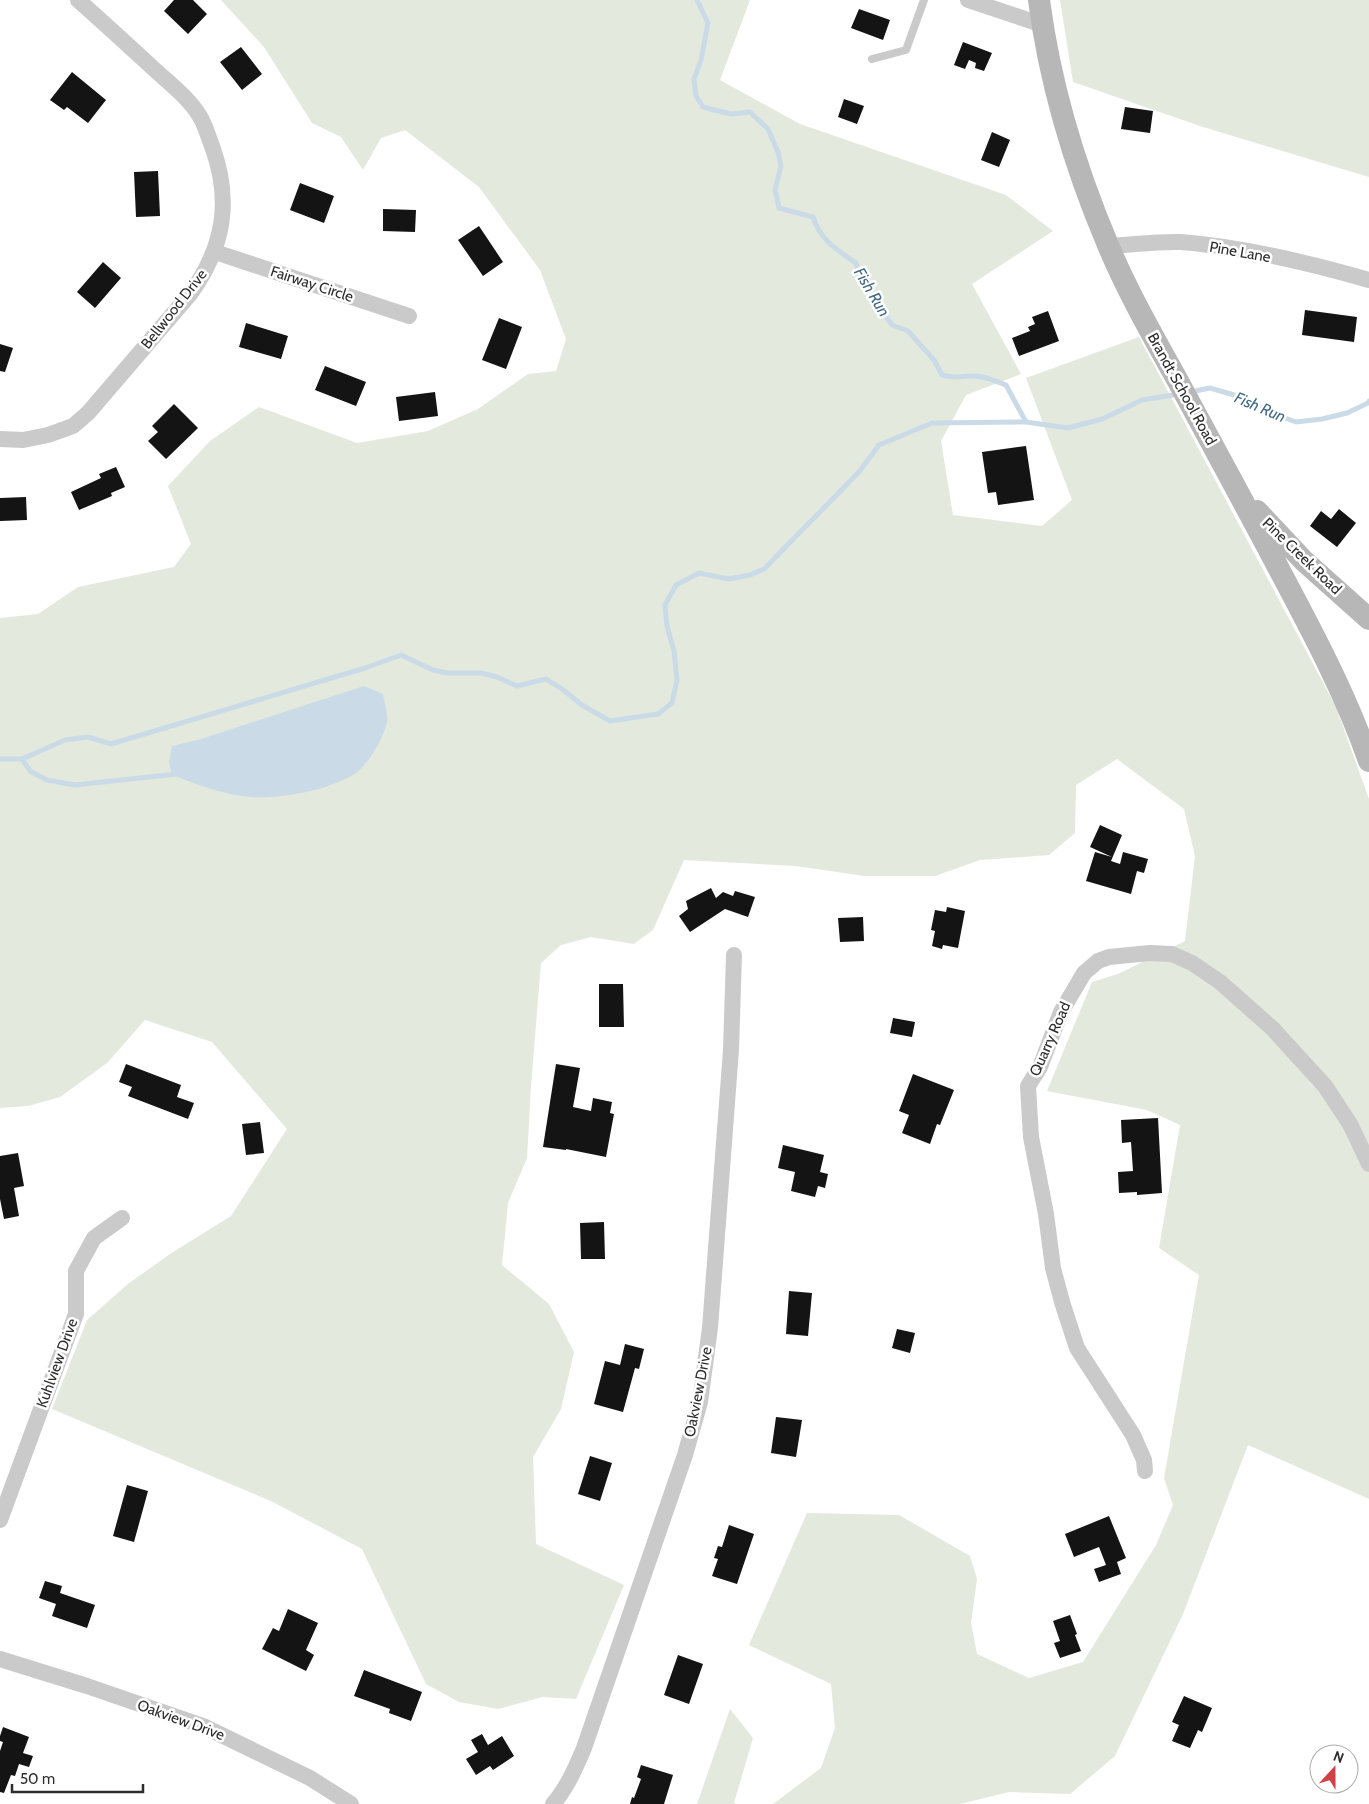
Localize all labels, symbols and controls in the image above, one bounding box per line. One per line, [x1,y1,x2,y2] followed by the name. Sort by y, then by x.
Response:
[1208,238,1272,266] street label: Pine Lane
[268,262,356,306] street label: Fairway Circle
[850,264,894,320] water label: Fish Run
[137,265,211,352] street label: Bellwood Drive
[1144,330,1220,448] street label: Brandt School Road
[1232,388,1288,426] water label: Fish Run
[1259,514,1345,598] street label: Pine Creek Road
[1026,999,1074,1079] street label: Quarry Road
[33,1316,82,1410] street label: Kuhlview Drive
[680,1345,716,1439] street label: Oakview Drive
[135,1696,227,1744] street label: Oakview Drive
[1309,1744,1359,1794] north arrow
[1331,1747,1347,1767] text: N
[12,1762,144,1794] scale bar
[20,1770,55,1788] text: 50 m

